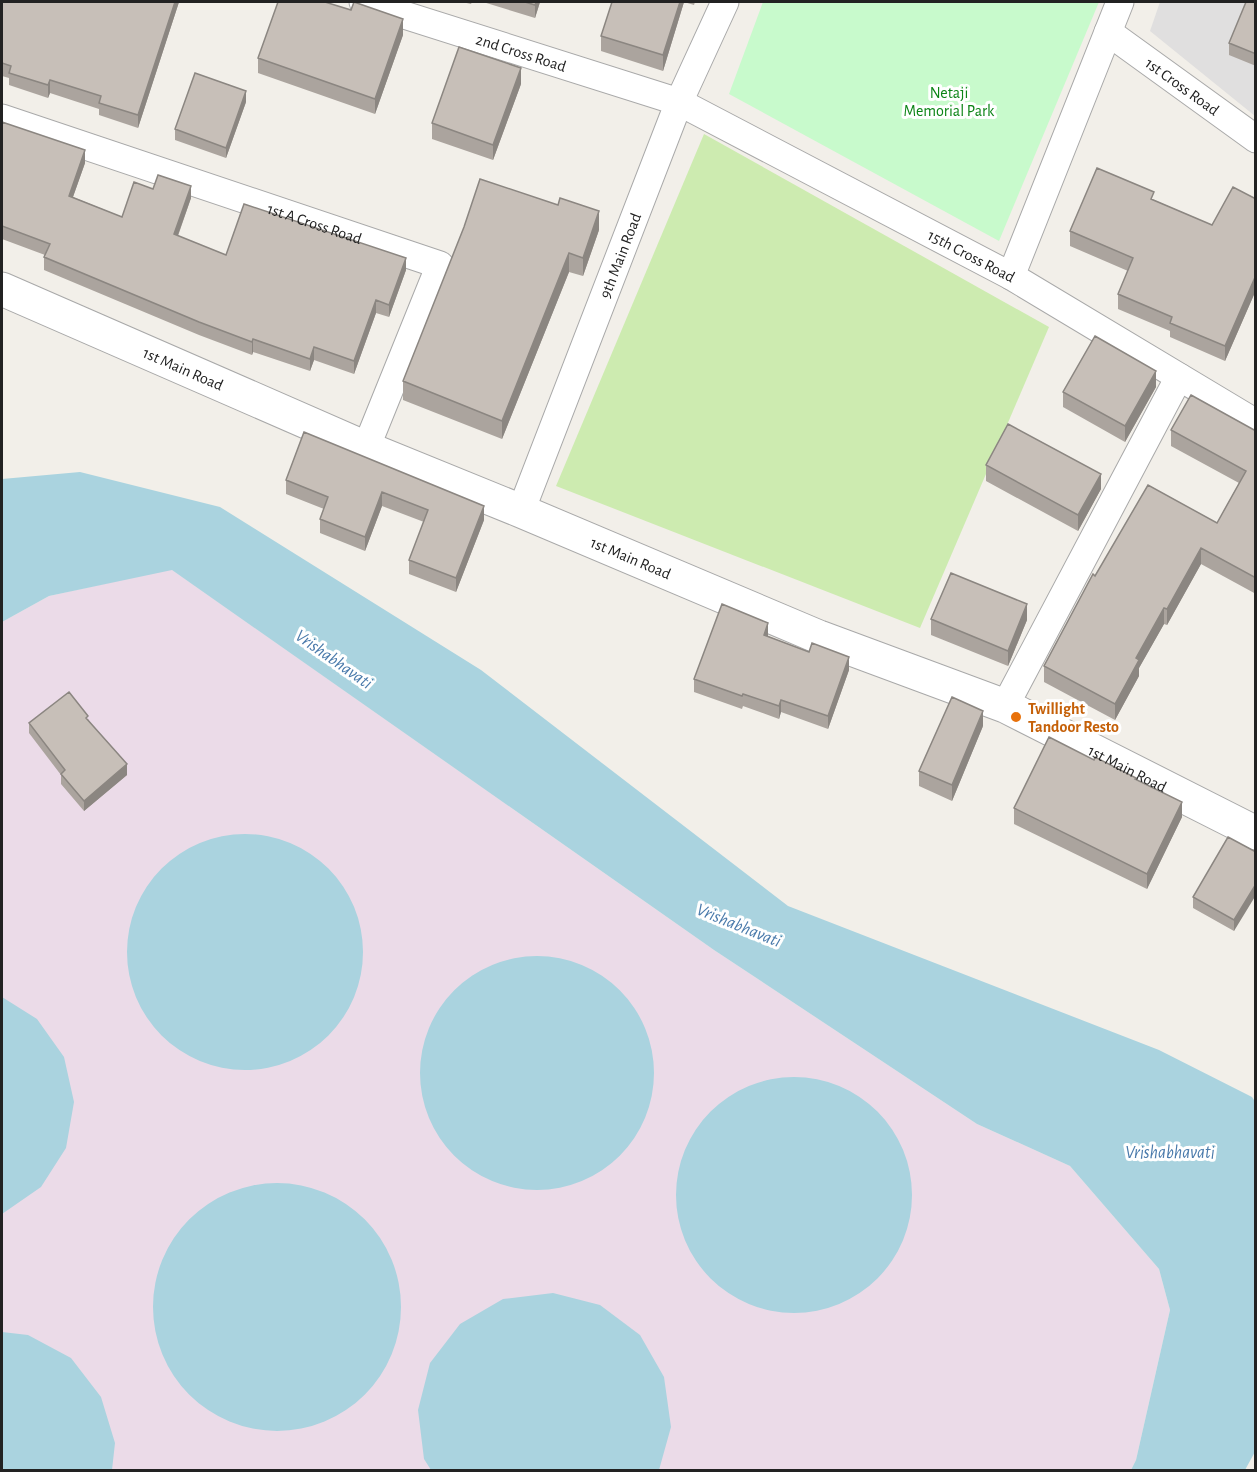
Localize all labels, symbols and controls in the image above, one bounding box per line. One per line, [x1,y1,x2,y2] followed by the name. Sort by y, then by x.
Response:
[474,31,568,75] street label: 2nd Cross Road
[1142,55,1222,119] street label: 1st Cross Road
[904,85,995,119] park label: Netaji Memorial Park
[265,201,364,247] street label: 1st A Cross Road
[597,211,644,301] street label: 9th Main Road
[925,227,1017,286] street label: 15th Cross Road
[141,345,226,394] street label: 1st Main Road
[588,534,673,583] street label: 1st Main Road
[292,627,375,693] water label: Vrishabhavati
[1028,701,1119,735] place label: Twillight Tandoor Resto
[1009,710,1023,724] marker: Twillight Tandoor Resto
[1085,743,1169,795] street label: 1st Main Road
[694,901,784,951] water label: Vrishabhavati
[1125,1144,1215,1162] water label: Vrishabhavati

